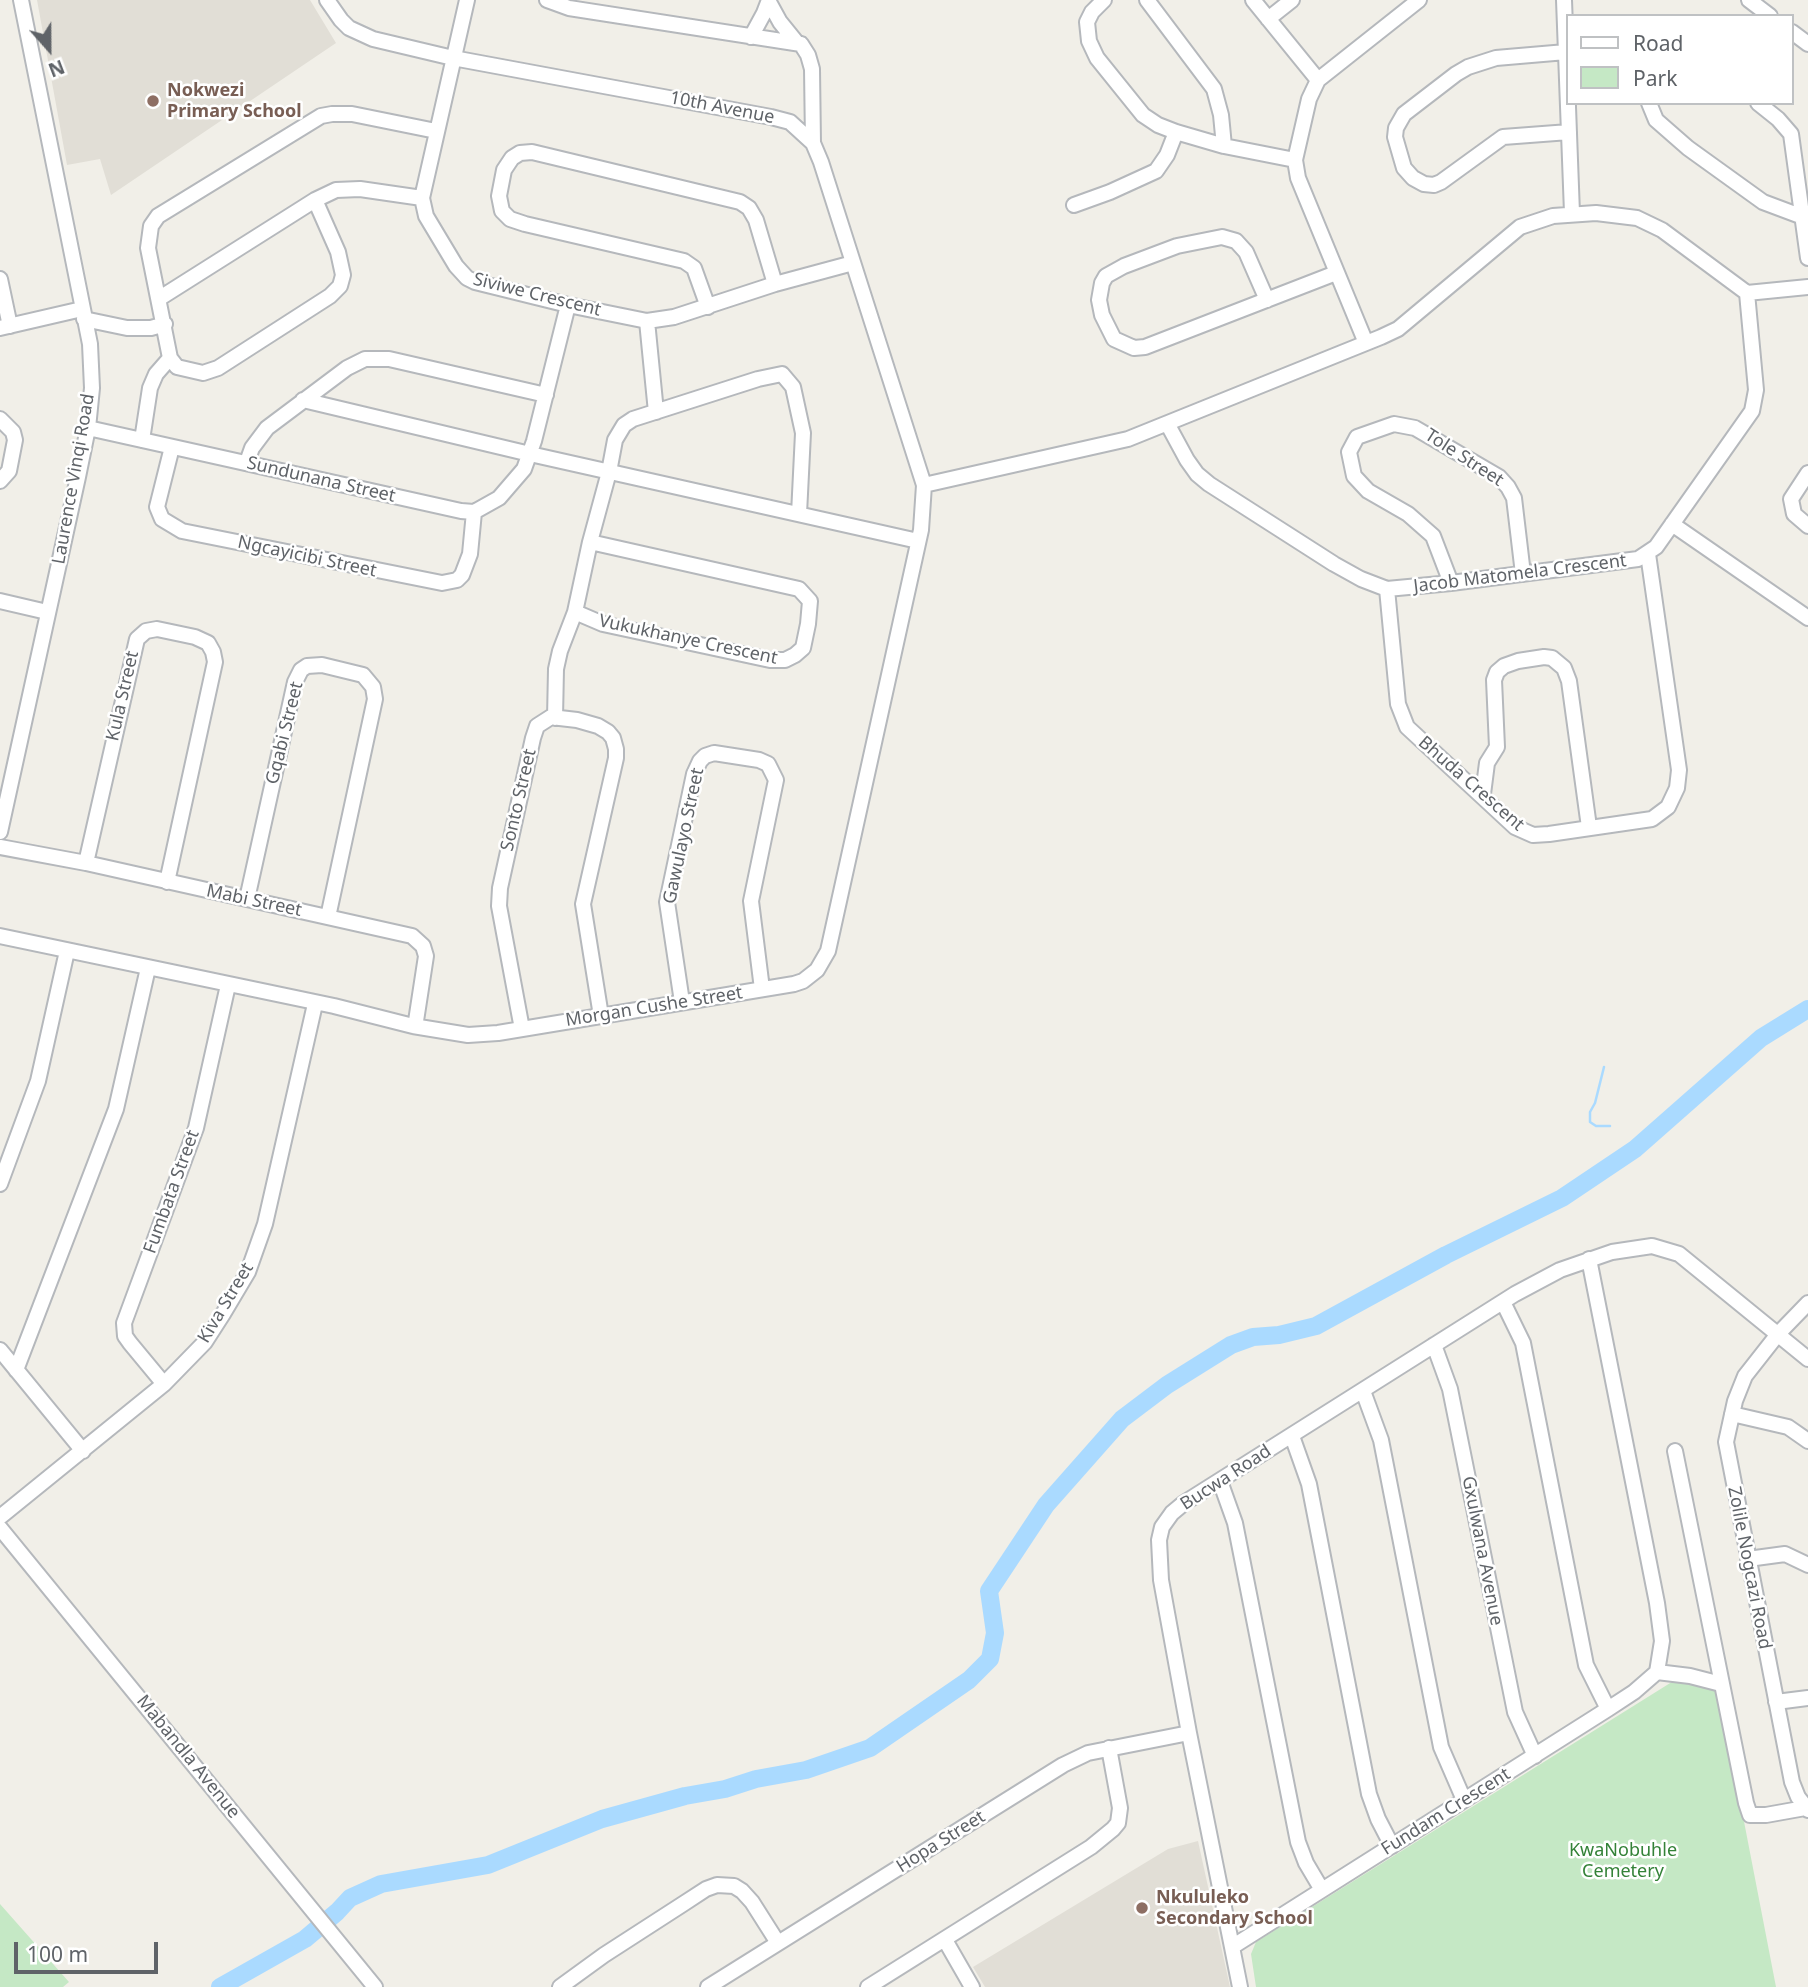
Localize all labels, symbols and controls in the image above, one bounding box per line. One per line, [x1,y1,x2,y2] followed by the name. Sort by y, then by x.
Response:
[14,14,84,84] north arrow
[1566,14,1794,105] legend
[1633,29,1683,57] text: Road
[45,54,68,84] text: N
[1633,64,1677,92] text: Park
[167,80,302,122] place label: Nokwezi Primary School
[668,87,776,129] street label: 10th Avenue
[145,93,161,109] marker: Nokwezi Primary School
[471,269,603,321] street label: Siviwe Crescent
[48,392,100,566] street label: Laurence Vinqi Road
[1421,425,1507,491] street label: Tole Street
[245,452,397,508] street label: Sundunana Street
[236,532,378,582] street label: Ngcayicibi Street
[1412,550,1628,598] street label: Jacob Matomela Crescent
[597,611,779,669] street label: Vukukhanye Crescent
[102,649,144,743] street label: Kula Street
[262,679,308,787] street label: Gqabi Street
[1414,732,1528,836] street label: Bhuda Crescent
[497,747,541,853] street label: Sonto Street
[659,766,709,906] street label: Gawulayo Street
[204,880,304,922] street label: Mabi Street
[564,982,744,1032] street label: Morgan Cushe Street
[140,1127,204,1257] street label: Fumbata Street
[194,1259,258,1347] street label: Kiva Street
[1177,1441,1275,1515] street label: Bucwa Road
[1457,1474,1507,1628] street label: Gxulwana Avenue
[1723,1485,1775,1651] street label: Zolile Nogcazi Road
[132,1691,244,1823] street label: Mabandla Avenue
[1378,1764,1514,1860] street label: Fundam Crescent
[893,1806,989,1878] street label: Hopa Street
[1569,1840,1677,1882] park label: KwaNobuhle Cemetery
[1156,1887,1313,1930] place label: Nkululeko Secondary School
[1134,1900,1150,1916] marker: Nkululeko Secondary School
[18,1927,161,1971] scale bar
[27,1940,88,1968] text: 100 m

